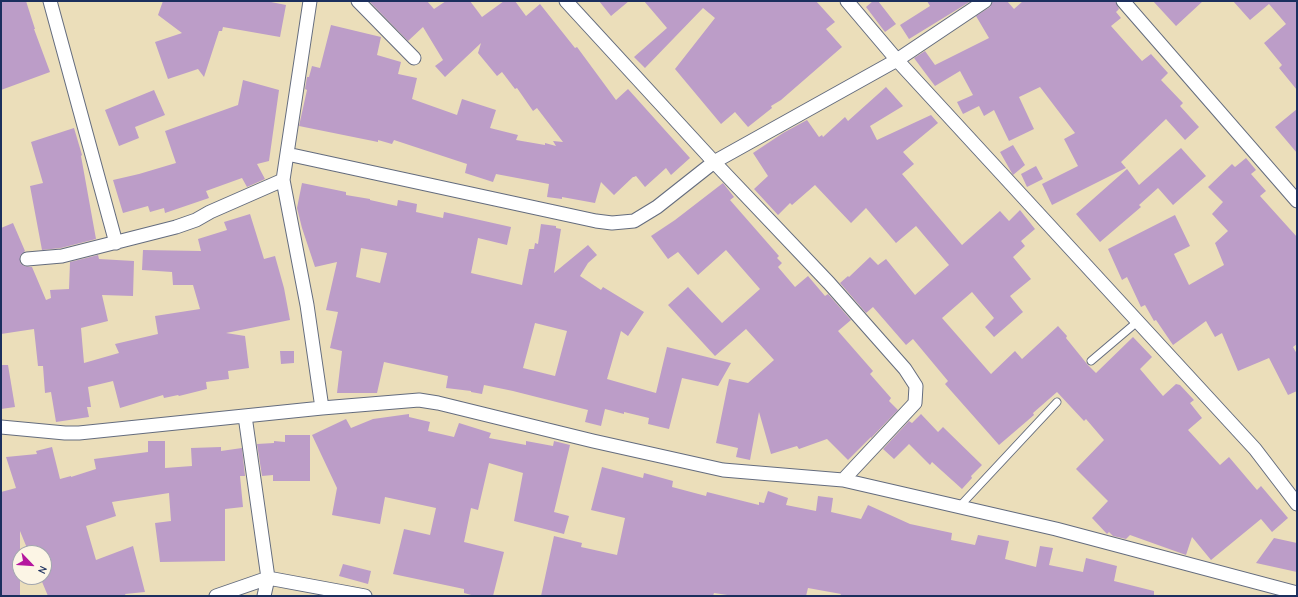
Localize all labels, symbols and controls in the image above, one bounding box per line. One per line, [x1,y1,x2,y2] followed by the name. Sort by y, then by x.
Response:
[12,545,52,585] north arrow
[35,564,50,576] text: N

